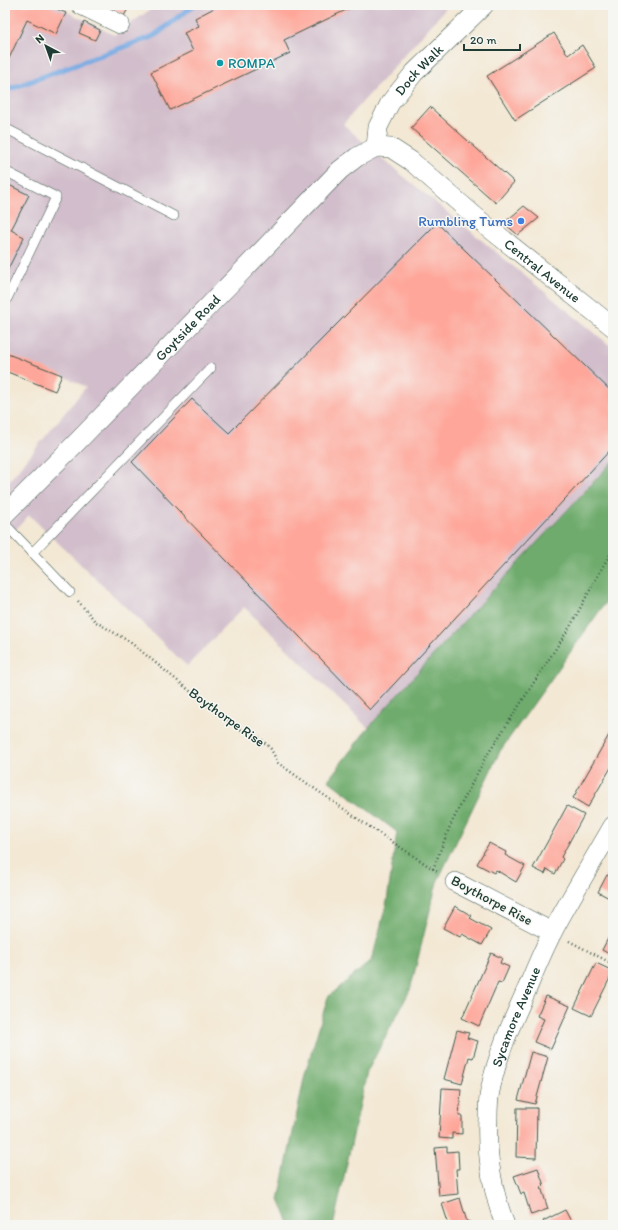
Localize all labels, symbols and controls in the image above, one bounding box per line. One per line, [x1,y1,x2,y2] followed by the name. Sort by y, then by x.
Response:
[26,26,66,66] north arrow
[464,26,520,52] scale bar
[33,31,47,46] text: N
[470,33,497,47] text: 20 m
[391,41,448,99] street label: Dock Walk
[228,55,275,72] place label: ROMPA
[215,58,225,68] marker: ROMPA
[418,213,513,230] place label: Rumbling Tums
[516,216,526,226] marker: Rumbling Tums
[500,235,584,307] street label: Central Avenue
[152,291,224,365] street label: Goytside Road
[185,684,268,751] street label: Boythorpe Rise
[448,872,536,929] street label: Boythorpe Rise
[488,964,544,1069] street label: Sycamore Avenue

